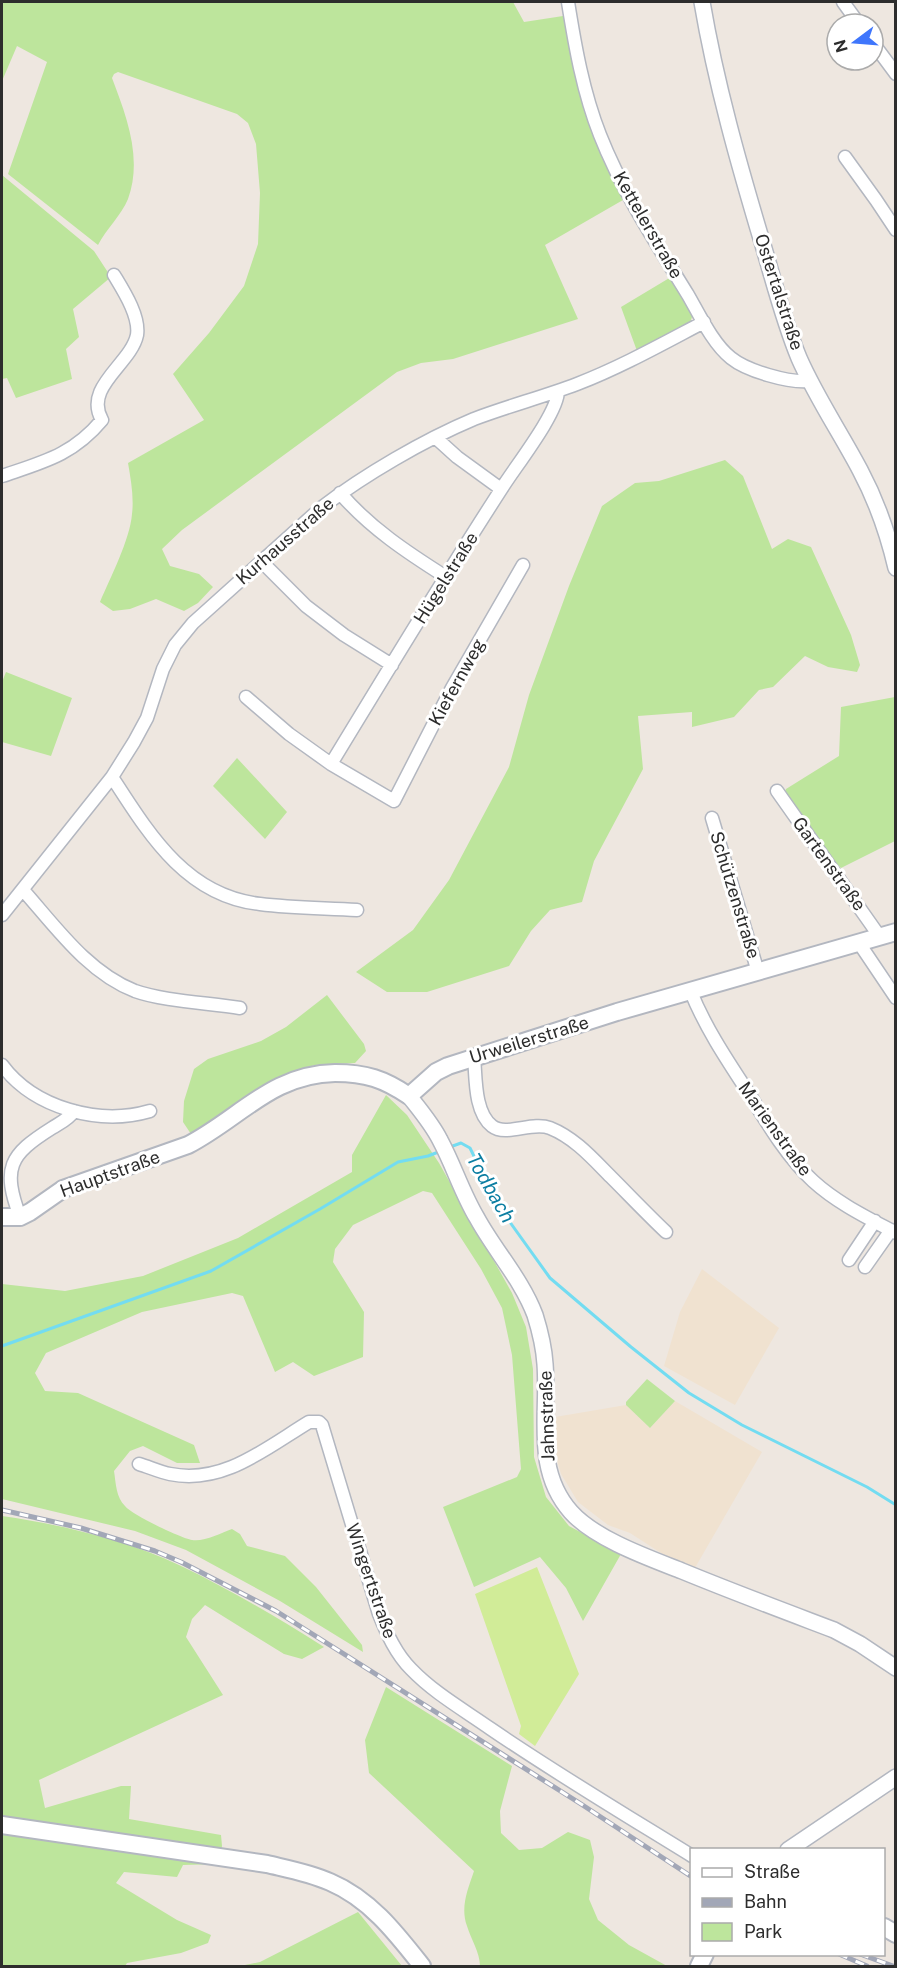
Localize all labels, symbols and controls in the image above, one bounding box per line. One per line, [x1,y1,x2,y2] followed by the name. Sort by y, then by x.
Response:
[825,12,885,72] north arrow
[830,37,852,55] text: N
[609,167,688,282] street label: Kettelerstraße
[751,231,808,353] street label: Ostertalstraße
[232,492,338,589] street label: Kurhausstraße
[409,528,482,627] street label: Hügelstraße
[424,635,489,729] street label: Kiefernweg
[788,813,870,915] street label: Gartenstraße
[706,829,765,961] street label: Schützenstraße
[466,1011,591,1068] street label: Urweilerstraße
[734,1078,817,1180] street label: Marienstraße
[57,1146,163,1201] street label: Hauptstraße
[462,1149,520,1227] water label: Todbach
[534,1370,559,1462] street label: Jahnstraße
[342,1521,401,1641] street label: Wingertstraße
[690,1848,885,1956] legend
[744,1861,800,1882] text: Straße
[744,1891,787,1912] text: Bahn
[744,1921,782,1942] text: Park

